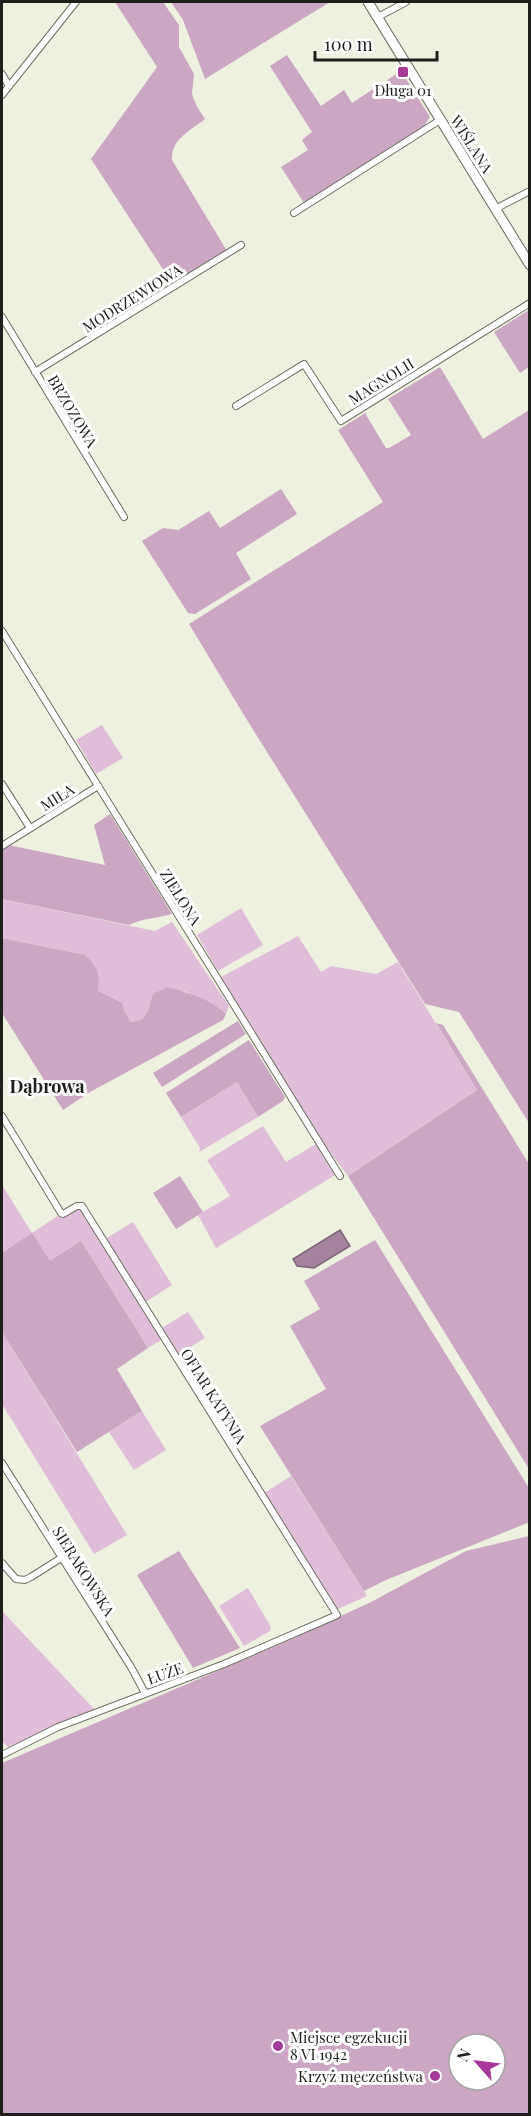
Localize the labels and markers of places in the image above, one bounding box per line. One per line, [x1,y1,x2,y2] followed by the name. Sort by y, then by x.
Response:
[396,65,410,79] marker: Długa 01
[374,80,432,100] place label: Długa 01
[290,2027,408,2064] place label: Miejsce egzekucji 8 VI 1942
[271,2039,285,2053] marker: Miejsce egzekucji 8 VI 1942
[298,2066,424,2086] place label: Krzyż męczeństwa
[428,2069,442,2083] marker: Krzyż męczeństwa

